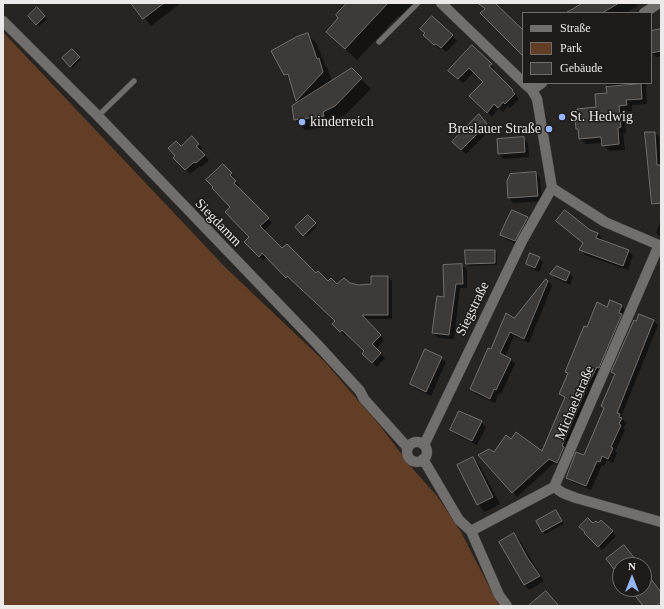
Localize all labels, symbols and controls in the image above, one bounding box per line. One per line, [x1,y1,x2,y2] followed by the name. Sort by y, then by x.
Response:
[522,12,652,84] legend
[560,21,591,35] text: Straße
[560,41,582,55] text: Park
[560,61,603,75] text: Gebäude
[570,109,633,125] place label: St. Hedwig
[557,112,567,122] marker: St. Hedwig
[310,114,374,130] place label: kinderreich
[297,117,307,127] marker: kinderreich
[448,121,541,137] place label: Breslauer Straße
[544,124,554,134] marker: Breslauer Straße
[191,196,245,250] street label: Siegdamm
[453,279,493,339] street label: Siegstraße
[552,363,598,443] street label: Michaelstraße
[612,557,652,597] north arrow
[628,560,636,572] text: N

